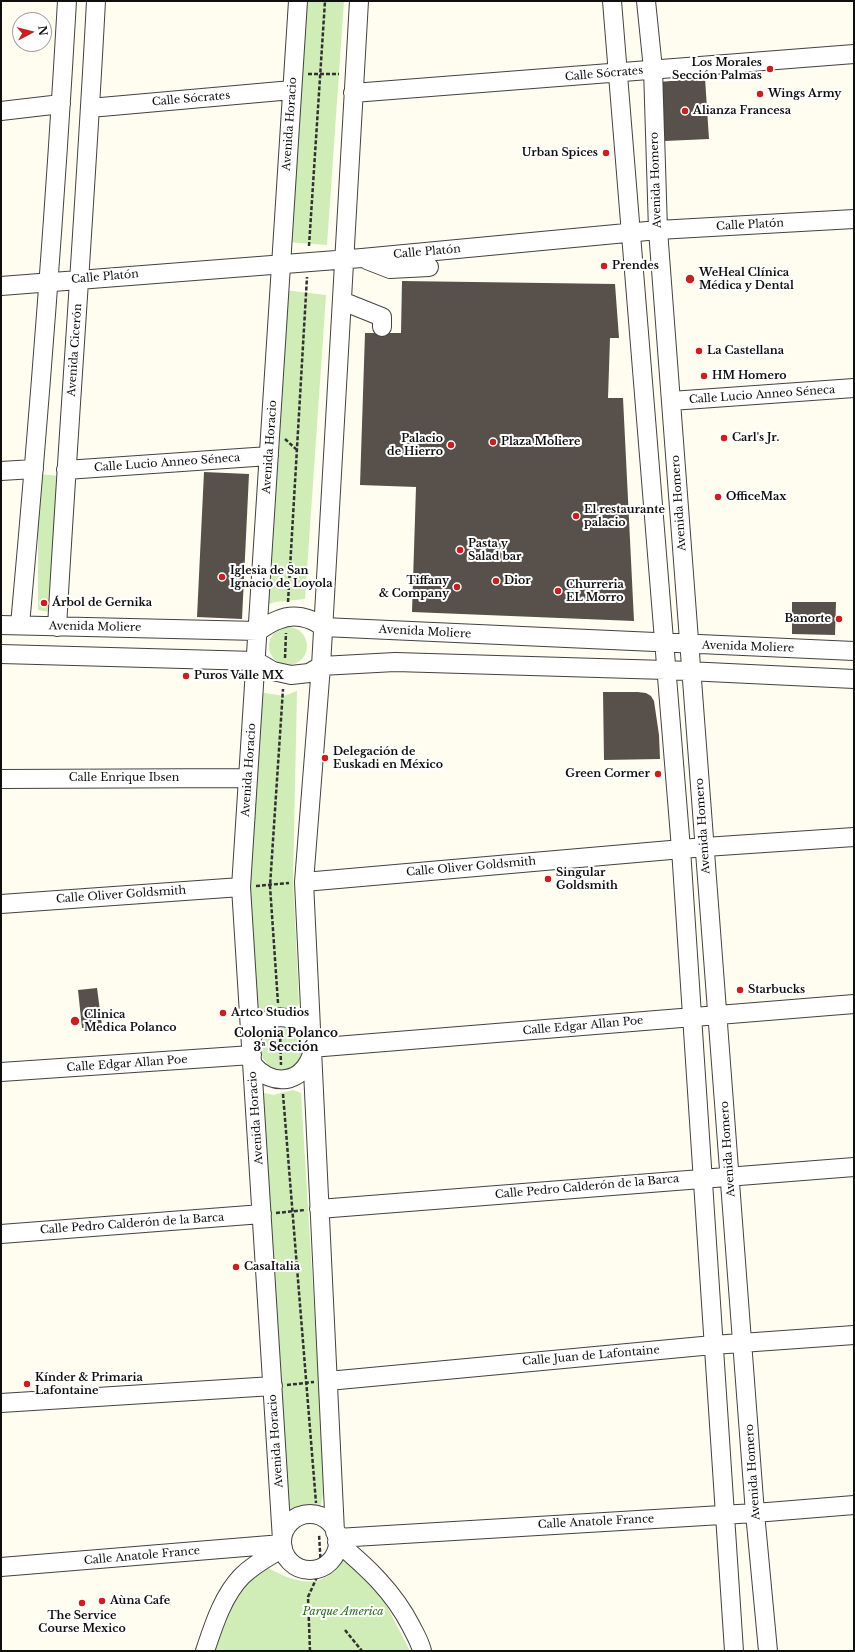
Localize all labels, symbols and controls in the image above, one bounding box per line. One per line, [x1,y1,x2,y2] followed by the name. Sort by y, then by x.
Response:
[12,12,52,52] north arrow
[35,25,50,37] text: N
[672,56,762,82] place label: Los Morales Sección Palmas
[564,64,644,84] street label: Calle Sócrates
[765,64,775,74] marker: Los Morales Sección Palmas
[280,77,300,171] street label: Avenida Horacio
[768,87,841,101] place label: Wings Army
[151,89,231,109] street label: Calle Sócrates
[755,89,765,99] marker: Wings Army
[693,104,791,118] place label: Alianza Francesa
[680,106,690,116] marker: Alianza Francesa
[648,132,664,228] street label: Avenida Homero
[522,146,598,160] place label: Urban Spices
[601,148,611,158] marker: Urban Spices
[716,217,784,233] street label: Calle Platón
[393,242,461,262] street label: Calle Platón
[612,259,659,273] place label: Prendes
[599,261,609,271] marker: Prendes
[699,266,794,292] place label: WeHeal Clínica Médica y Dental
[71,267,139,287] street label: Calle Platón
[684,273,696,285] marker: WeHeal Clínica Médica y Dental
[65,303,85,397] street label: Avenida Cicerón
[707,344,784,358] place label: La Castellana
[694,346,704,356] marker: La Castellana
[712,369,787,383] place label: HM Homero
[699,371,709,381] marker: HM Homero
[688,383,836,407] street label: Calle Lucio Anneo Séneca
[260,400,280,494] street label: Avenida Horacio
[732,431,779,445] place label: Carl's Jr.
[387,432,443,458] place label: Palacio de Hierro
[719,433,729,443] marker: Carl's Jr.
[501,435,580,449] place label: Plaza Moliere
[488,437,498,447] marker: Plaza Moliere
[446,440,456,450] marker: Palacio de Hierro
[93,451,241,475] street label: Calle Lucio Anneo Séneca
[669,455,689,551] street label: Avenida Homero
[726,490,786,504] place label: OfficeMax
[713,492,723,502] marker: OfficeMax
[584,503,665,529] place label: El restaurante palacio
[571,511,581,521] marker: El restaurante palacio
[468,537,522,563] place label: Pasta y Salad bar
[455,545,465,555] marker: Pasta y Salad bar
[230,564,333,590] place label: Iglesia de San Ignacio de Loyola
[217,572,227,582] marker: Iglesia de San Ignacio de Loyola
[379,574,449,600] place label: Tiffany & Company
[504,574,531,588] place label: Dior
[491,576,501,586] marker: Dior
[566,578,624,604] place label: Churreria EL Morro
[452,582,462,592] marker: Tiffany & Company
[553,586,563,596] marker: Churreria EL Morro
[52,596,152,610] place label: Árbol de Gernika
[39,598,49,608] marker: Árbol de Gernika
[785,612,831,626] place label: Banorte
[834,614,844,624] marker: Banorte
[49,620,141,634] street label: Avenida Moliere
[378,623,472,641] street label: Avenida Moliere
[702,639,794,655] street label: Avenida Moliere
[194,669,284,683] place label: Puros Valle MX
[181,671,191,681] marker: Puros Valle MX
[239,723,259,817] street label: Avenida Horacio
[333,745,443,771] place label: Delegación de Euskadi en México
[320,753,330,763] marker: Delegación de Euskadi en México
[565,767,650,781] place label: Green Cormer
[653,769,663,779] marker: Green Cormer
[69,771,179,785] street label: Calle Enrique Ibsen
[693,778,713,874] street label: Avenida Homero
[406,855,536,879] street label: Calle Oliver Goldsmith
[556,866,618,892] place label: Singular Goldsmith
[543,874,553,884] marker: Singular Goldsmith
[56,884,186,906] street label: Calle Oliver Goldsmith
[748,983,805,997] place label: Starbucks
[735,985,745,995] marker: Starbucks
[231,1006,309,1020] place label: Artco Studios
[84,1008,176,1034] place label: Clinica Medica Polanco
[218,1008,228,1018] marker: Artco Studios
[522,1014,644,1038] street label: Calle Edgar Allan Poe
[69,1015,81,1027] marker: Clinica Medica Polanco
[234,1027,338,1055] district label: Colonia Polanco 3ª Sección
[66,1053,188,1075] street label: Calle Edgar Allan Poe
[246,1071,266,1165] street label: Avenida Horacio
[718,1101,738,1197] street label: Avenida Homero
[494,1172,680,1202] street label: Calle Pedro Calderón de la Barca
[39,1211,225,1237] street label: Calle Pedro Calderón de la Barca
[244,1260,300,1274] place label: CasaItalia
[231,1262,241,1272] marker: CasaItalia
[522,1343,660,1369] street label: Calle Juan de Lafontaine
[35,1371,143,1397] place label: Kínder & Primaria Lafontaine
[22,1379,32,1389] marker: Kínder & Primaria Lafontaine
[266,1394,286,1488] street label: Avenida Horacio
[743,1424,763,1520] street label: Avenida Homero
[538,1512,654,1532] street label: Calle Anatole France
[83,1544,201,1568] street label: Calle Anatole France
[110,1594,170,1608] place label: Aùna Cafe
[97,1596,107,1606] marker: Aùna Cafe
[77,1598,87,1608] marker: The Service Course Mexico
[302,1605,384,1619] park label: Parque America
[38,1609,126,1635] place label: The Service Course Mexico

